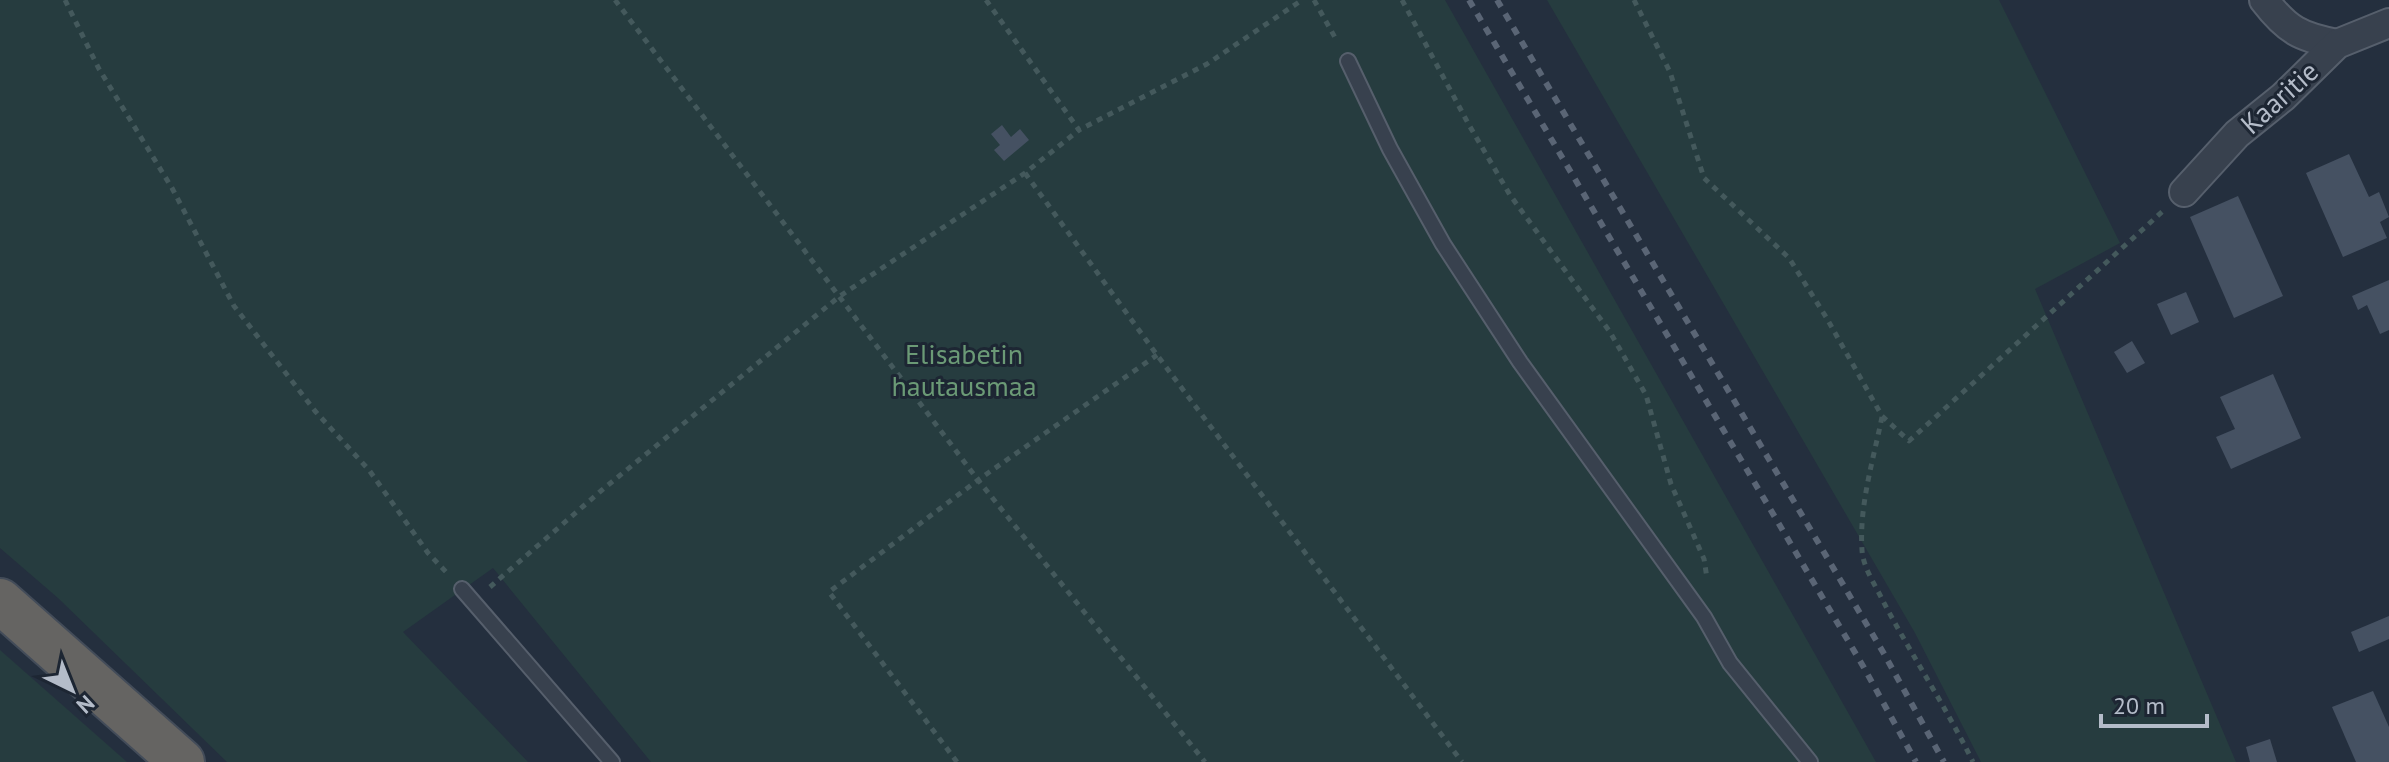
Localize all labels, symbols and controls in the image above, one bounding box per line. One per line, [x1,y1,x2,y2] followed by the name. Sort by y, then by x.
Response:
[2232,52,2326,142] street label: Kaaritie
[891,335,1037,404] park label: Elisabetin hautausmaa
[32,650,112,730] north arrow
[2101,678,2207,728] scale bar
[71,689,100,720] text: N
[2113,690,2165,721] text: 20 m

